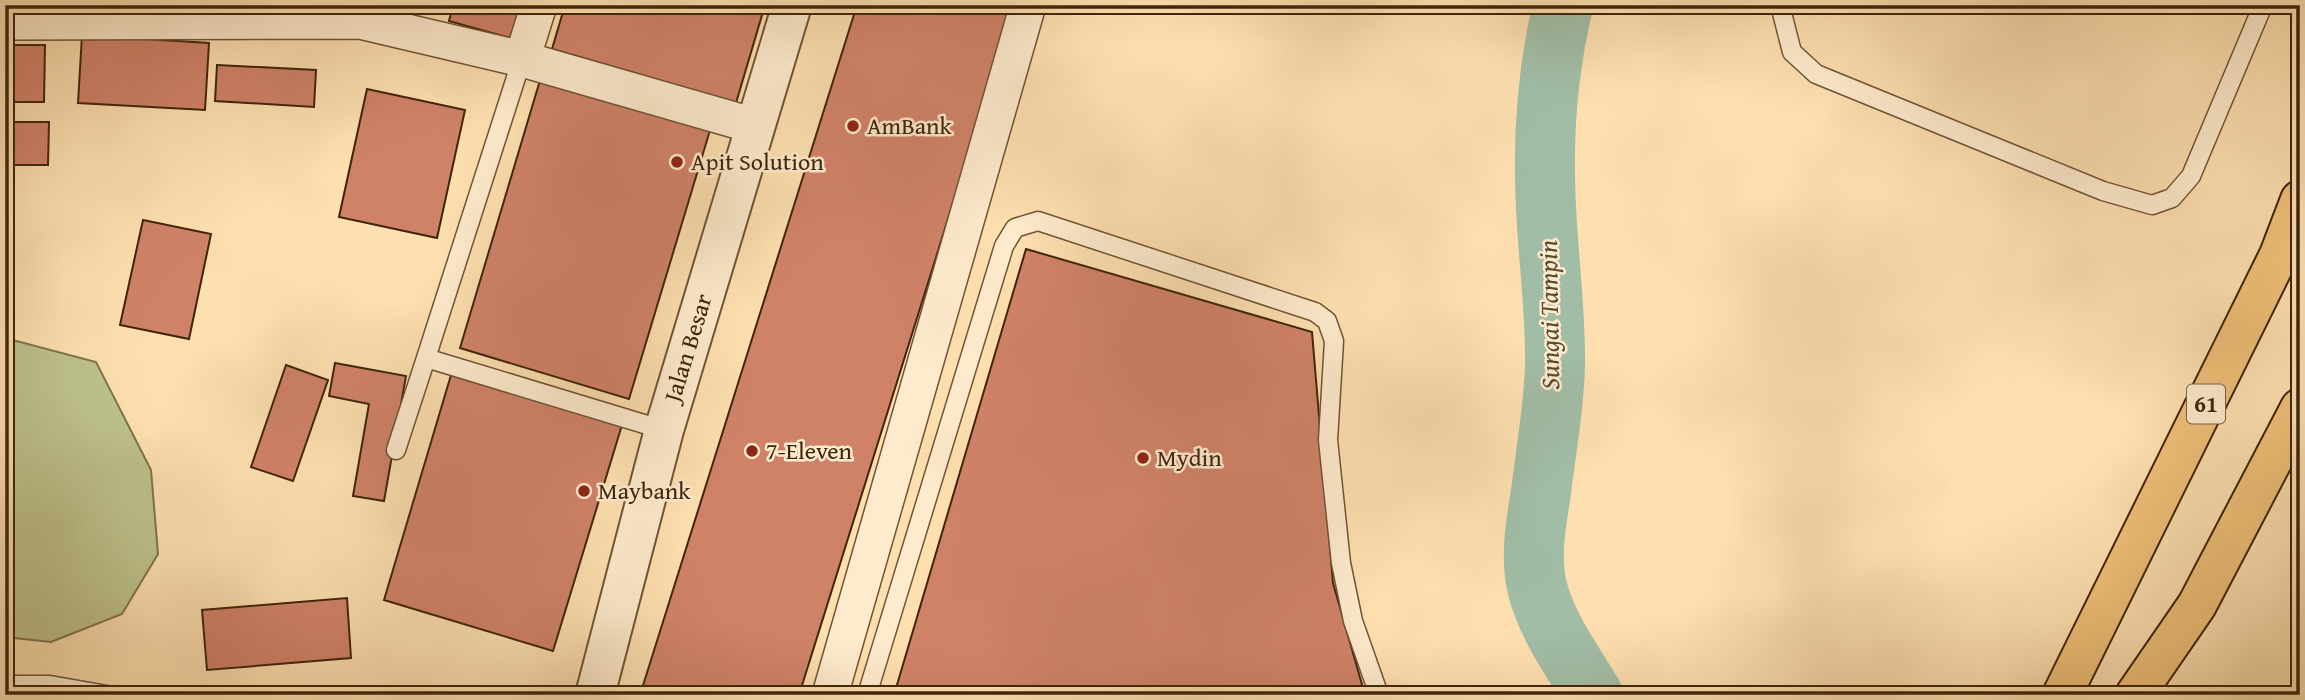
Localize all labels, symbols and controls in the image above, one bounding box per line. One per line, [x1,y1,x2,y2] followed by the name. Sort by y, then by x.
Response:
[867,108,953,143] place label: AmBank
[845,118,861,134] marker: AmBank
[691,144,824,179] place label: Apit Solution
[669,154,685,170] marker: Apit Solution
[1528,240,1569,390] water label: Sungai Tampin
[654,289,721,409] street label: Jalan Besar
[2187,384,2225,424] road number: 61
[766,433,853,468] place label: 7-Eleven
[1157,440,1222,475] place label: Mydin
[744,443,760,459] marker: 7-Eleven
[1135,450,1151,466] marker: Mydin
[598,473,691,508] place label: Maybank
[576,483,592,499] marker: Maybank

